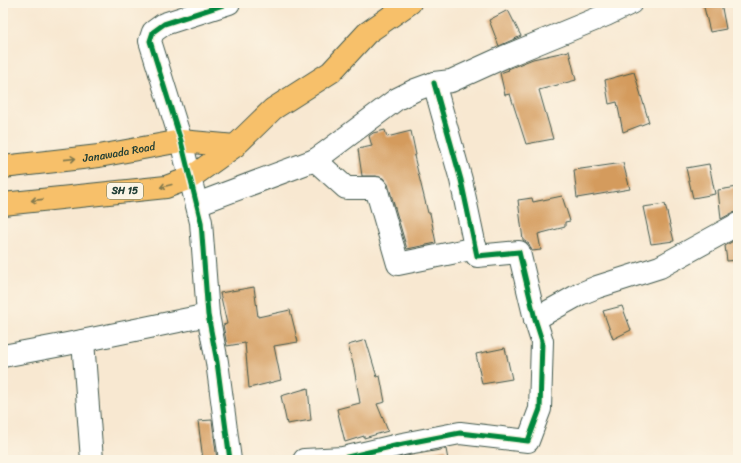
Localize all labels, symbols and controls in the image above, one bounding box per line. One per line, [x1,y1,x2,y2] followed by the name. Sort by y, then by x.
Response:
[81,136,158,167] street label: Janawada Road
[63,155,76,163] one-way arrow
[107,183,143,199] road number: SH 15
[160,183,173,191] one-way arrow
[31,196,44,204] one-way arrow

